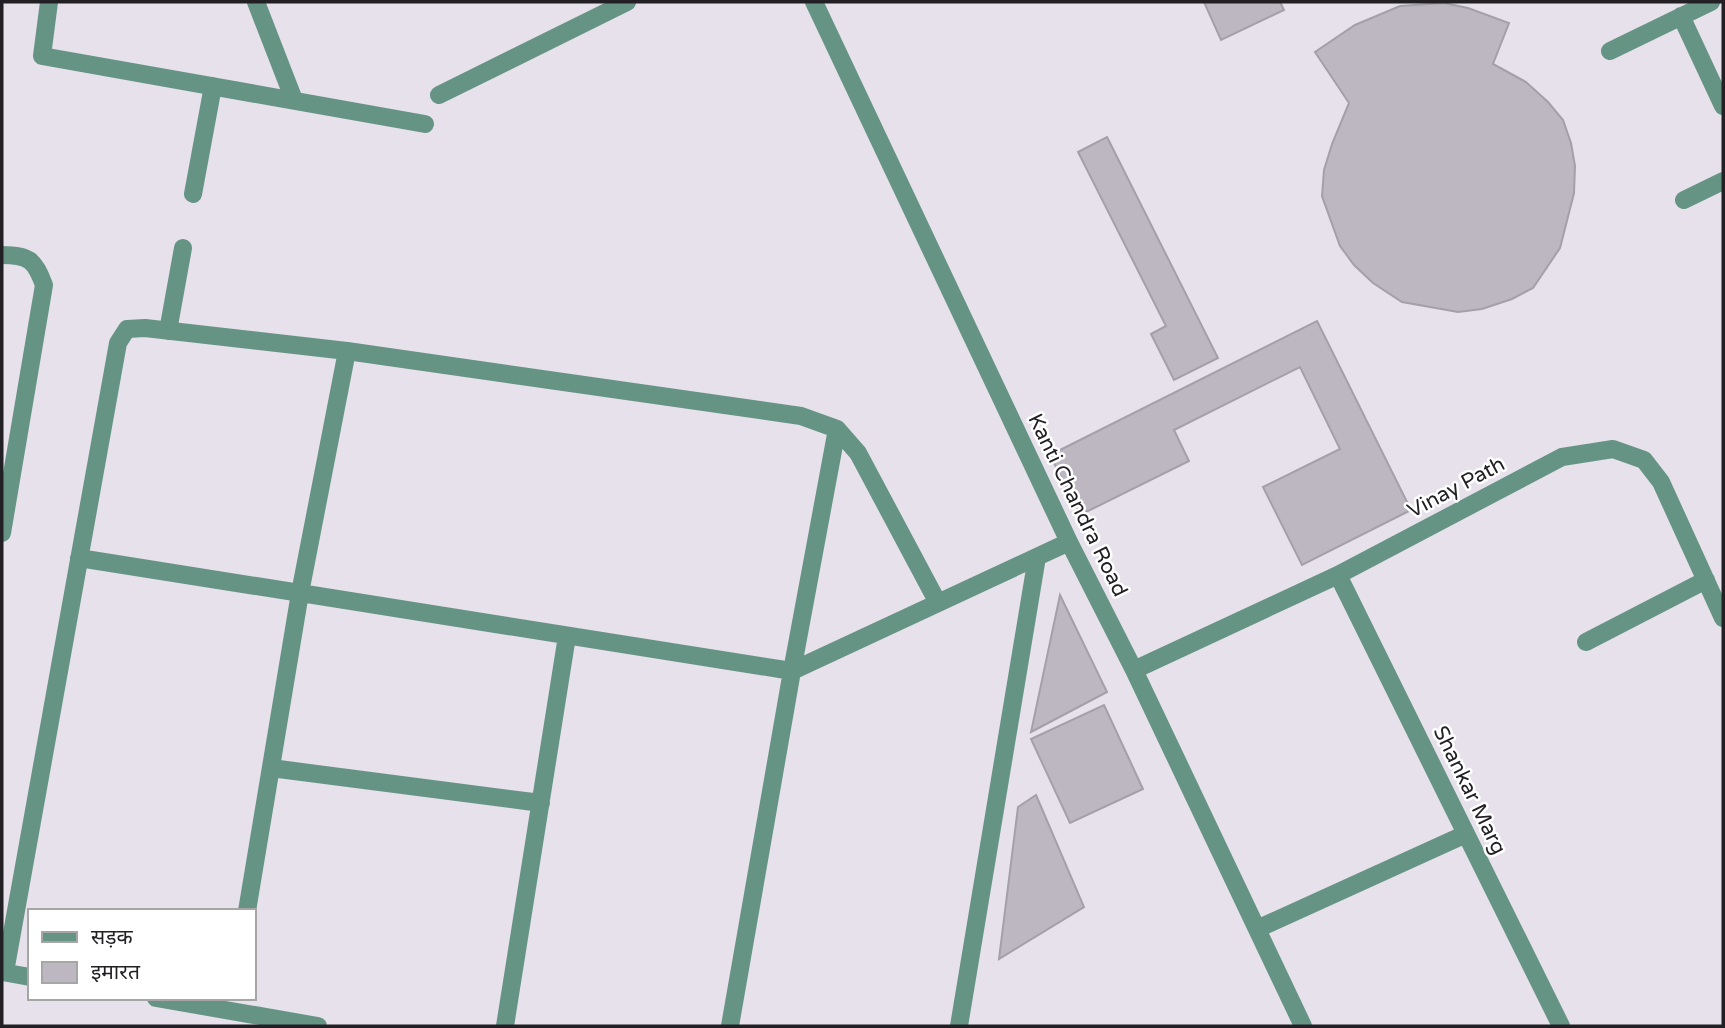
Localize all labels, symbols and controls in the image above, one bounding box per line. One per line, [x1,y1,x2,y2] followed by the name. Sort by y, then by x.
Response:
[1022,410,1133,601] street label: Kanti Chandra Road
[1403,451,1509,524] street label: Vinay Path
[1428,722,1511,859] street label: Shankar Marg
[28,909,256,1000] legend
[91,925,133,950] text: सड़क
[91,960,141,985] text: इमारत

